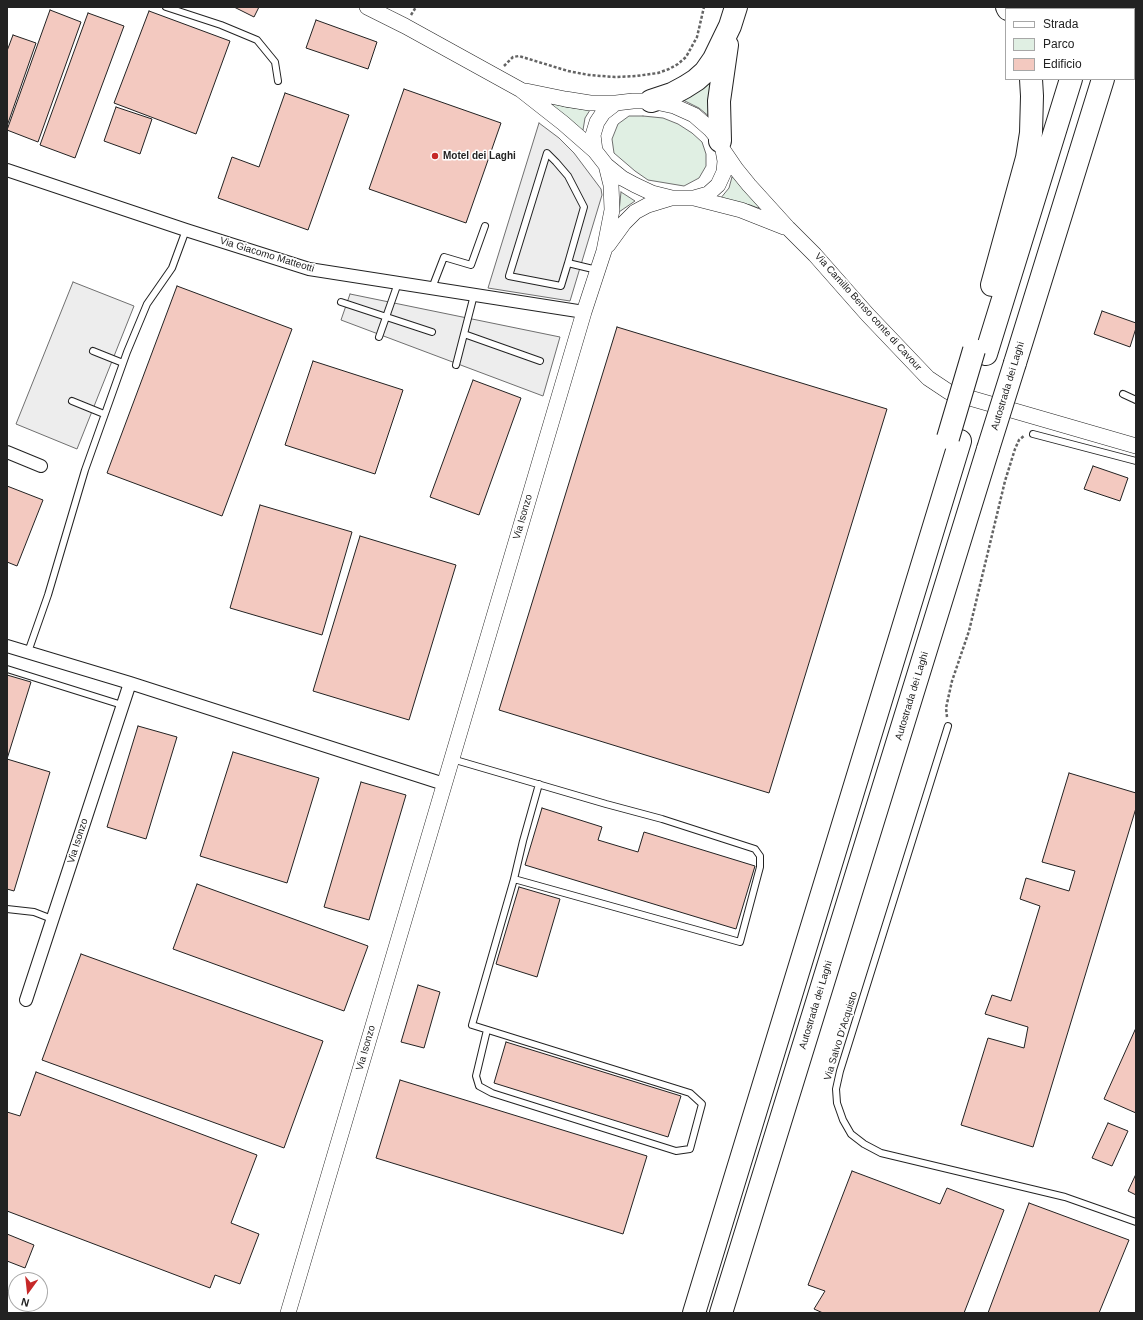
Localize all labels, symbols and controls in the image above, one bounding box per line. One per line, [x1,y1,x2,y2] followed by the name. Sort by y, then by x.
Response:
[1005,8,1135,80] legend
[1043,17,1078,31] text: Strada
[1043,37,1074,51] text: Parco
[1043,57,1082,71] text: Edificio
[443,150,516,162] place label: Motel dei Laghi
[430,151,440,161] marker: Motel dei Laghi
[218,235,316,275] street label: Via Giacomo Matteotti
[812,251,924,373] street label: Via Camillo Benso conte di Cavour
[989,340,1027,432] street label: Autostrada dei Laghi
[511,493,535,541] street label: Via Isonzo
[893,650,931,742] street label: Autostrada dei Laghi
[65,817,91,865] street label: Via Isonzo
[797,959,835,1051] street label: Autostrada dei Laghi
[822,990,860,1082] street label: Via Salvo D'Acquisto
[354,1024,378,1072] street label: Via Isonzo
[8,1272,48,1312] north arrow
[20,1296,31,1309] text: N

